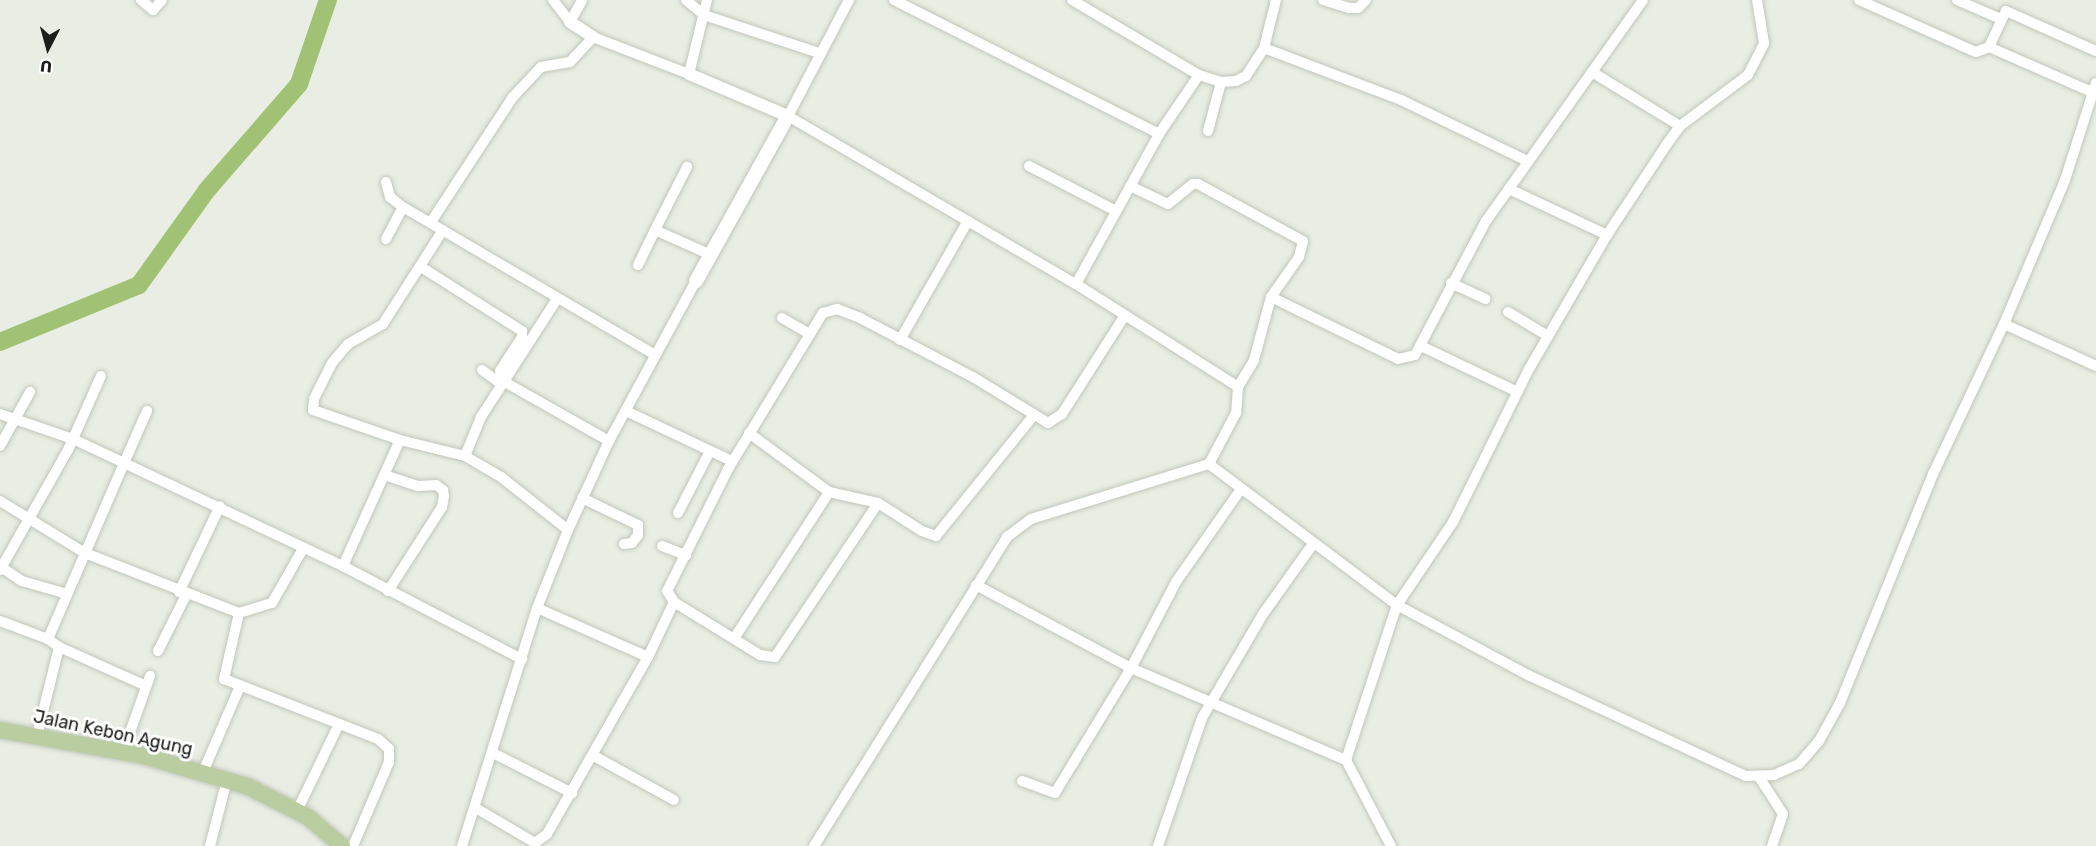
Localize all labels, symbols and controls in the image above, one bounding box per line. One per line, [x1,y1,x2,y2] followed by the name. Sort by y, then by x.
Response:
[18,18,78,78] north arrow
[39,56,53,76] text: U
[31,706,195,760] street label: Jalan Kebon Agung

